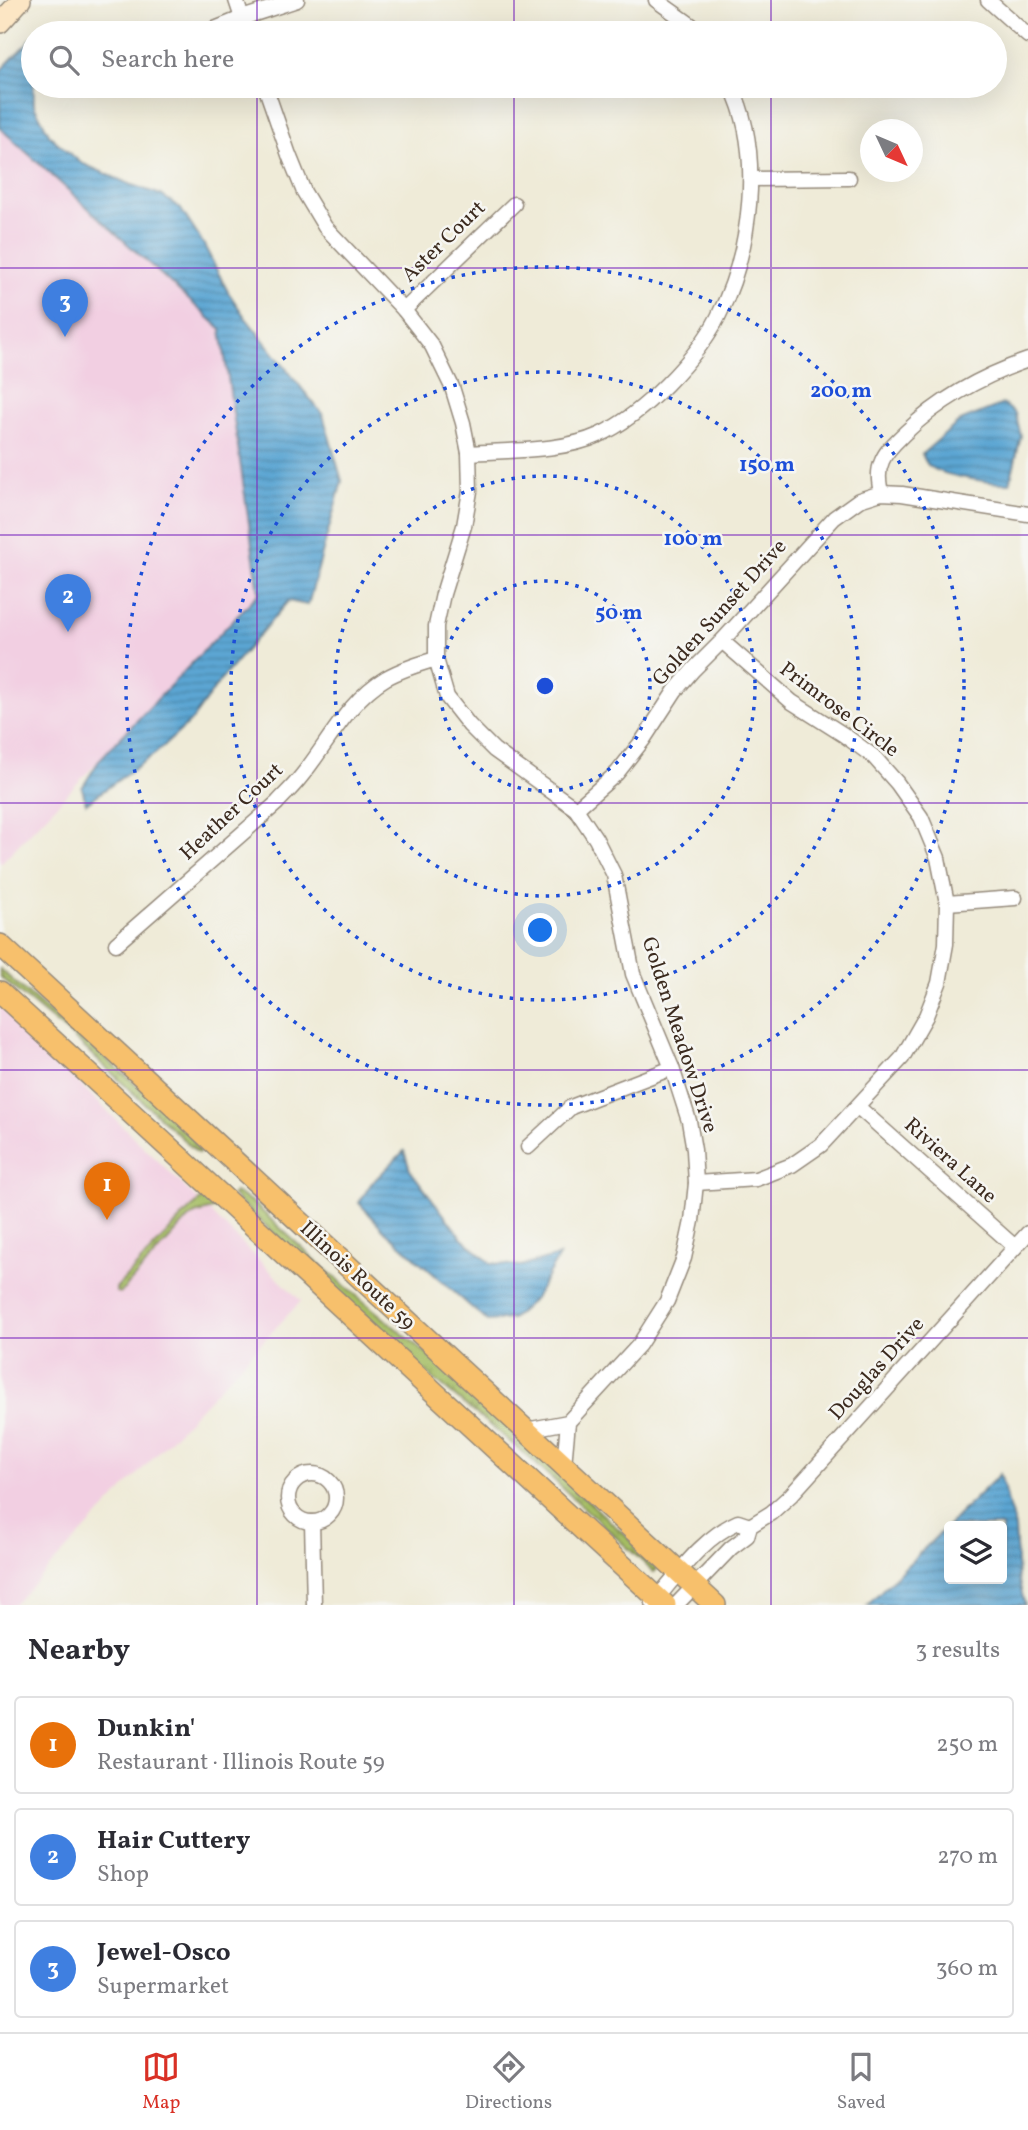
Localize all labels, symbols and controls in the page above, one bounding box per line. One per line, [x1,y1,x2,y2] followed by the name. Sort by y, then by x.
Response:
[21,21,1007,98] search box
[45,41,83,79] icon: search
[101,42,234,78] text: Search here
[860,119,923,182] north arrow
[396,194,492,290] street label: Aster Court
[42,279,88,337] pin: 3
[810,377,872,406] text: 200 m
[739,451,795,480] text: 150 m
[663,525,723,554] text: 100 m
[646,533,794,693] street label: Golden Sunset Drive
[45,574,91,632] pin: 2
[595,599,643,628] text: 50 m
[773,655,905,765] street label: Primrose Circle
[533,674,557,698] centre of rings
[174,757,290,867] street label: Heather Court
[523,913,557,947] your location
[634,933,724,1137] street label: Golden Meadow Drive
[897,1111,1003,1211] street label: Riviera Lane
[84,1162,130,1220] pin: 1
[293,1215,421,1337] street label: Illinois Route 59
[823,1311,931,1427] street label: Douglas Drive
[944,1521,1007,1584] map controls
[944,1521,1007,1584] button: layers
[28,1630,130,1672] text: Nearby
[915,1635,1000,1667] text: 3 results
[97,1711,195,1747] text: Dunkin'
[48,1729,58,1761] text: 1
[936,1729,998,1761] text: 250 m
[97,1747,385,1779] text: Restaurant · Illinois Route 59
[97,1823,250,1859] text: Hair Cuttery
[47,1841,59,1873] text: 2
[937,1841,998,1873] text: 270 m
[97,1859,149,1891] text: Shop
[97,1935,231,1971] text: Jewel-Osco
[47,1953,59,1985] text: 3
[936,1953,998,1985] text: 360 m
[97,1971,229,2003] text: Supermarket
[142,2048,180,2116] tab: Map
[465,2048,552,2116] tab: Directions
[837,2048,886,2116] tab: Saved

